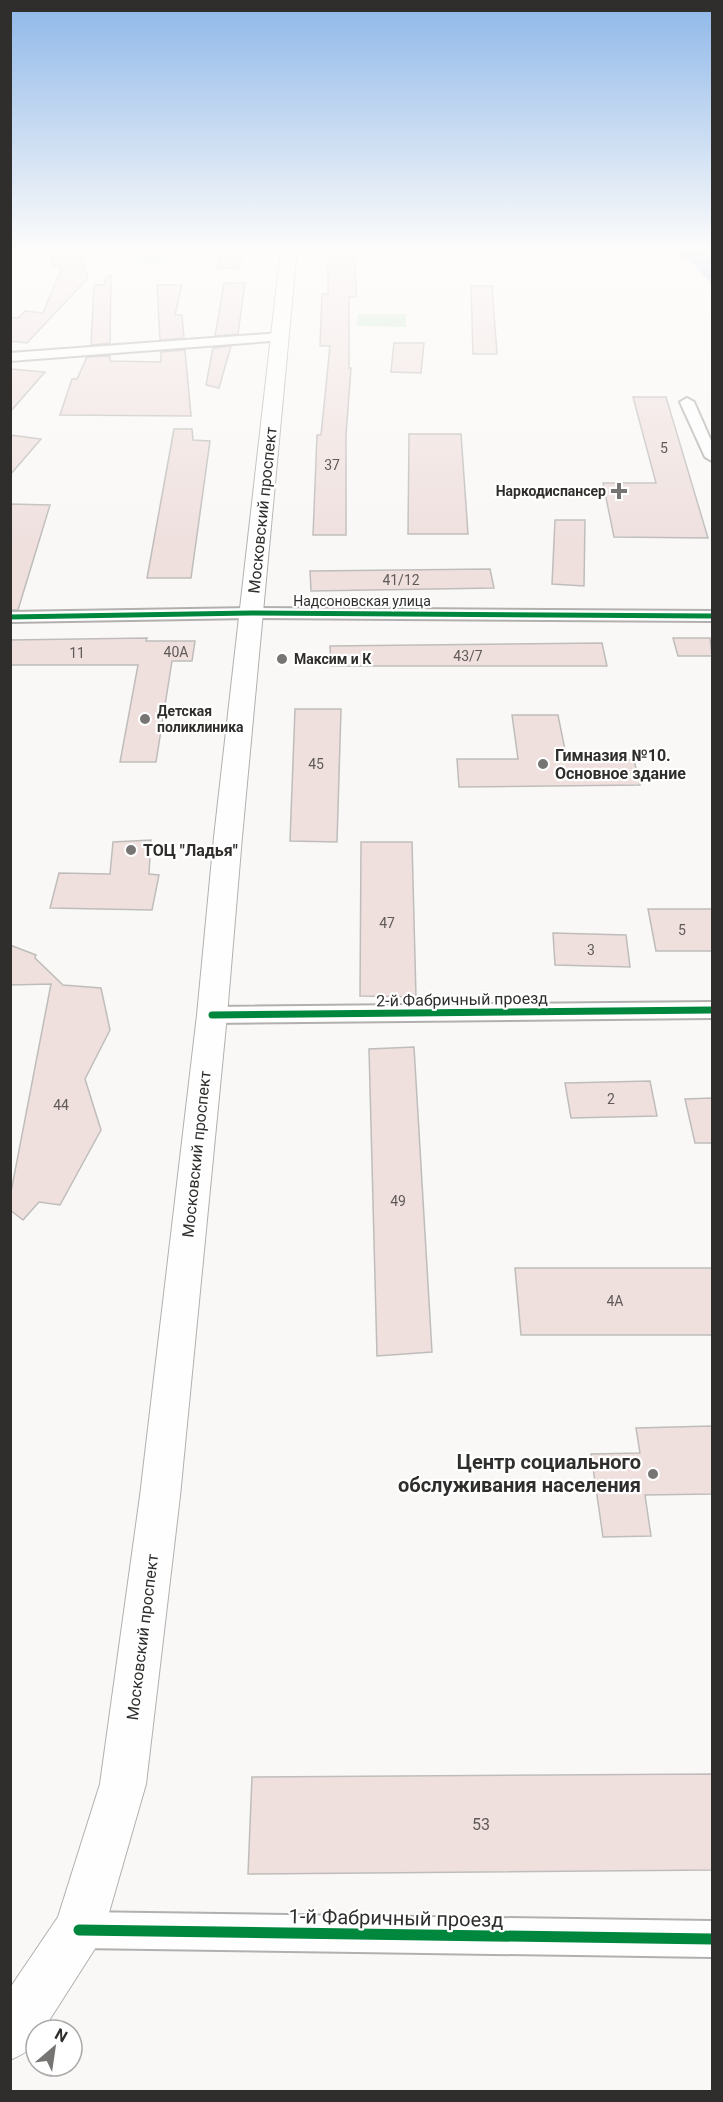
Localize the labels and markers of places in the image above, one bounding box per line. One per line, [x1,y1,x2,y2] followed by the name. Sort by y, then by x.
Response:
[610,482,628,500] marker: Наркодиспансер
[496,483,606,499] place label: Наркодиспансер
[294,651,372,667] place label: Максим и К
[275,652,289,666] marker: Максим и К
[157,703,244,735] place label: Детская поликлиника
[138,712,152,726] marker: Детская поликлиника
[555,746,686,783] place label: Гимназия №10. Основное здание
[536,757,550,771] marker: Гимназия №10. Основное здание
[143,841,238,860] place label: ТОЦ "Ладья"
[124,843,138,857] marker: ТОЦ "Ладья"
[398,1450,641,1497] place label: Центр социального обслуживания населения
[646,1467,660,1481] marker: Центр социального обслуживания населения

